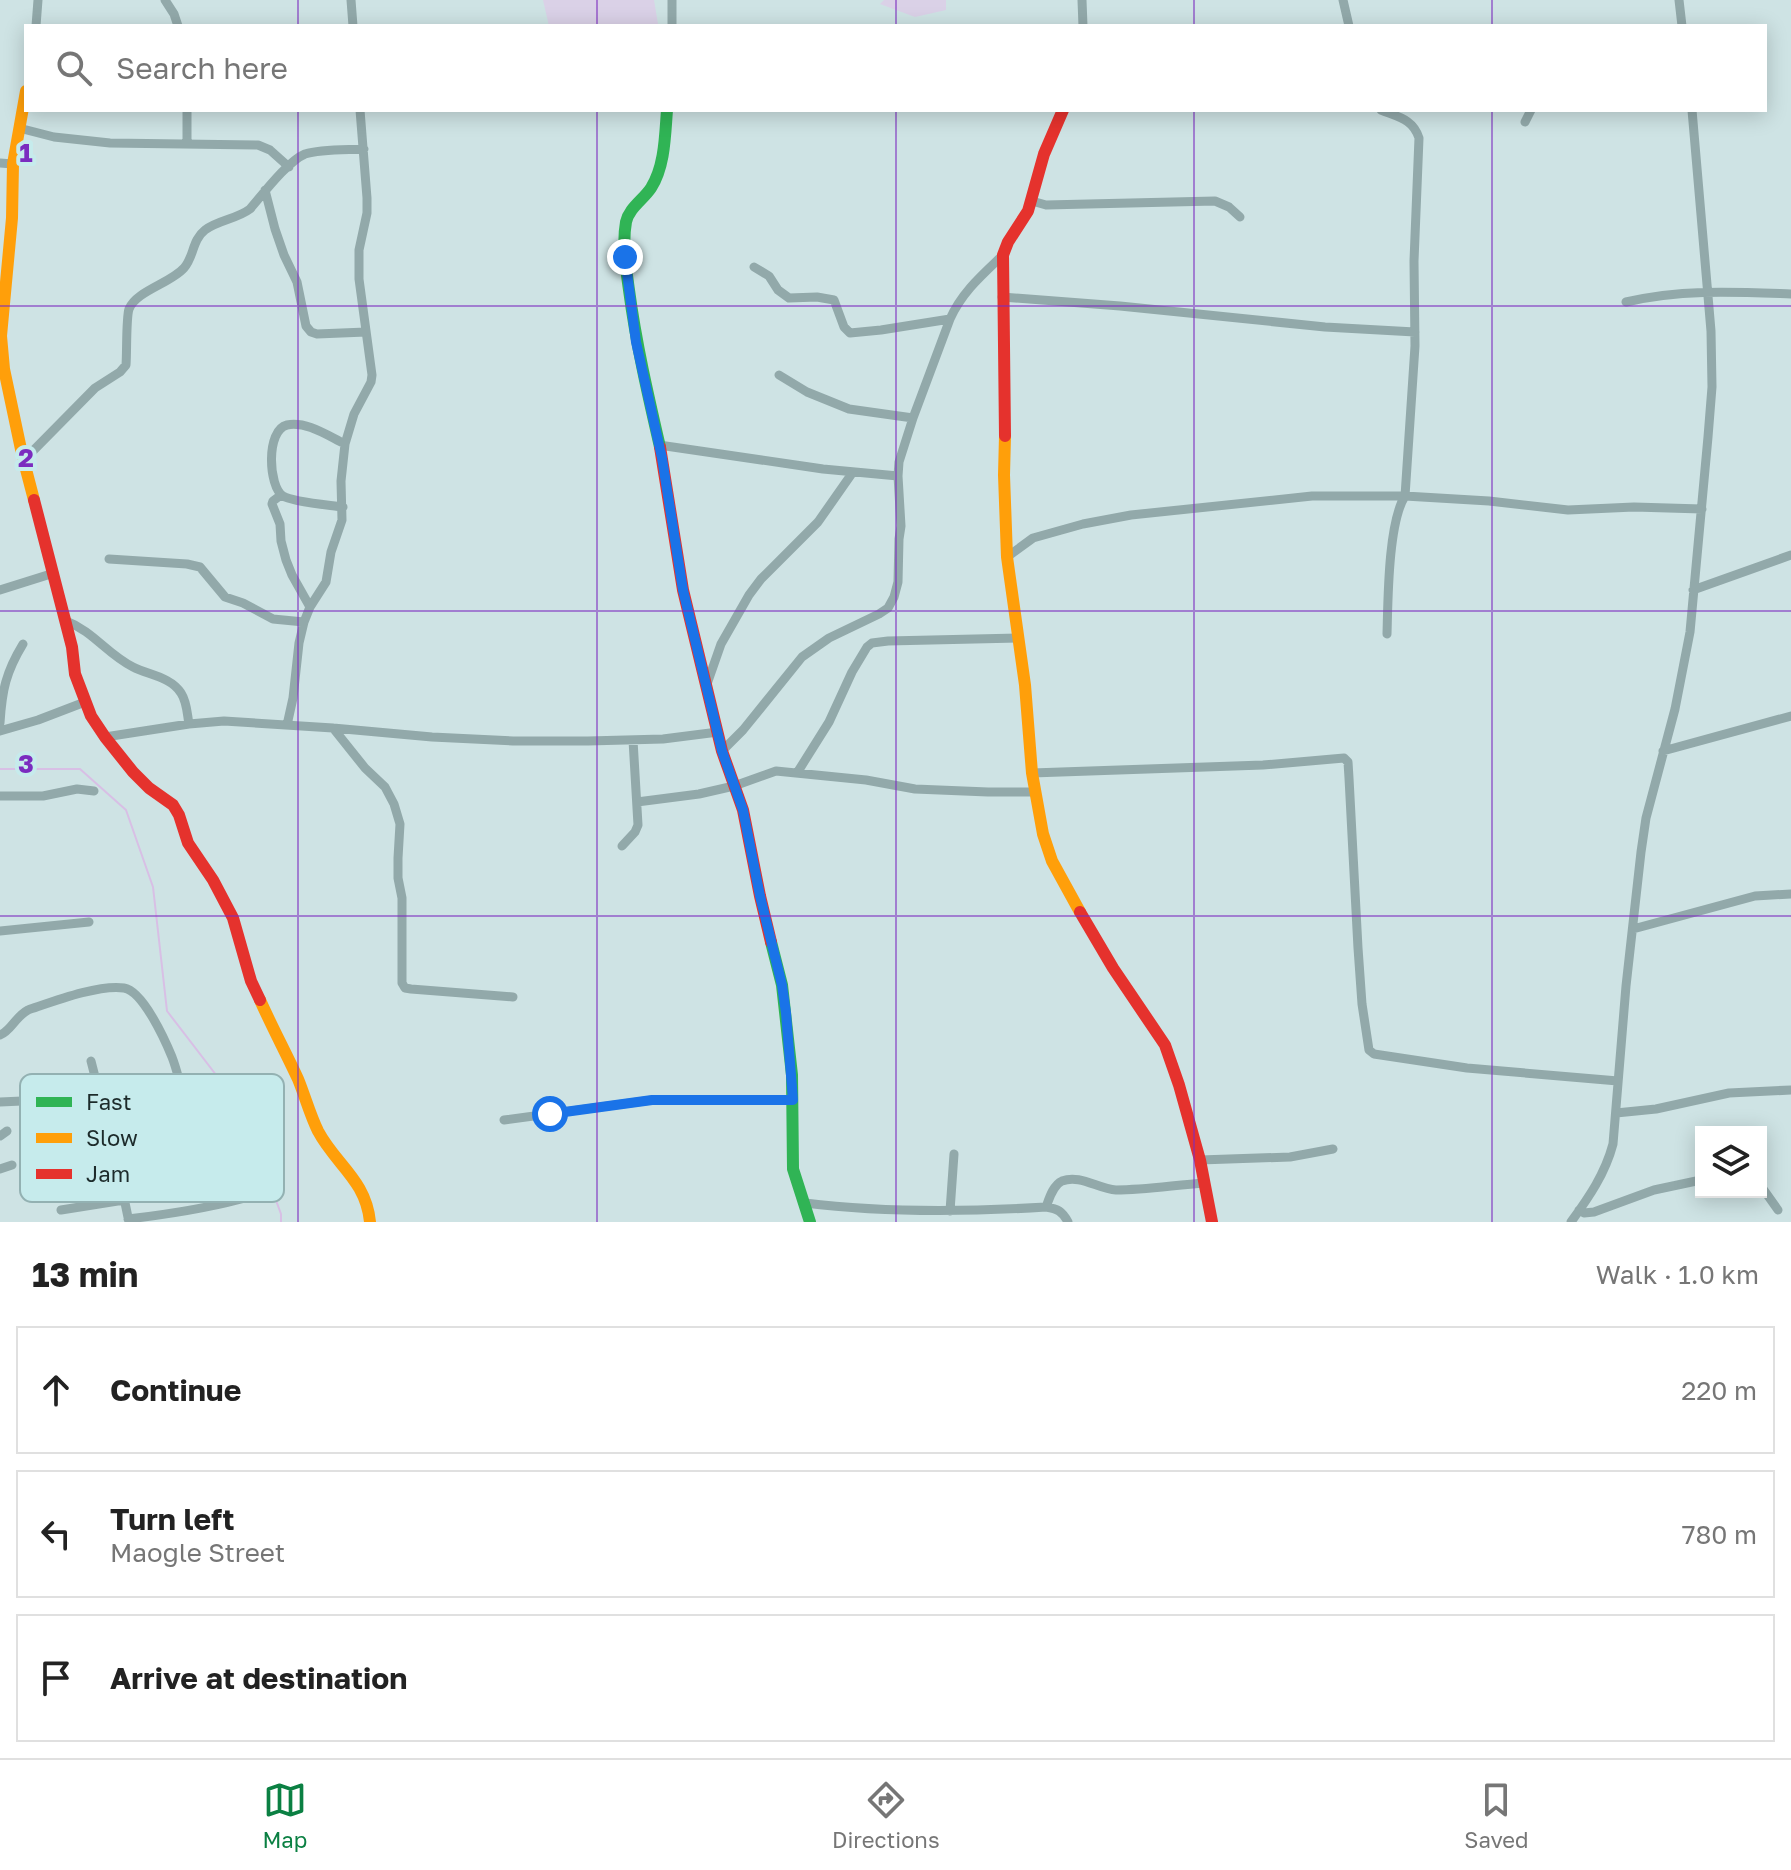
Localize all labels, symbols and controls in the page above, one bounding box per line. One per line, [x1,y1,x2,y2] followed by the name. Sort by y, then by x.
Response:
[24,24,1767,112] search box
[52,46,96,90] icon: search
[116,50,288,86] text: Search here
[19,137,33,168] text: 1
[607,239,643,275] route end
[18,442,34,473] text: 2
[18,748,34,779] text: 3
[20,1074,284,1202] legend
[86,1088,132,1115] text: Fast
[532,1096,568,1132] route start
[86,1124,138,1151] text: Slow
[1695,1126,1767,1198] map controls
[1695,1126,1767,1198] button: layers
[86,1160,130,1187] text: Jam
[32,1254,138,1294] text: 13 min
[1596,1259,1759,1290] text: Walk · 1.0 km
[34,1368,78,1412] icon: ahead
[110,1372,241,1408] text: Continue
[1681,1375,1757,1406] text: 220 m
[110,1501,235,1537] text: Turn left
[34,1512,78,1556] icon: left
[1682,1519,1757,1550] text: 780 m
[110,1537,285,1568] text: Maogle Street
[34,1656,78,1700] icon: arrive
[110,1660,407,1696] text: Arrive at destination
[262,1778,307,1853] tab: Map
[832,1778,940,1853] tab: Directions
[1464,1778,1529,1853] tab: Saved

